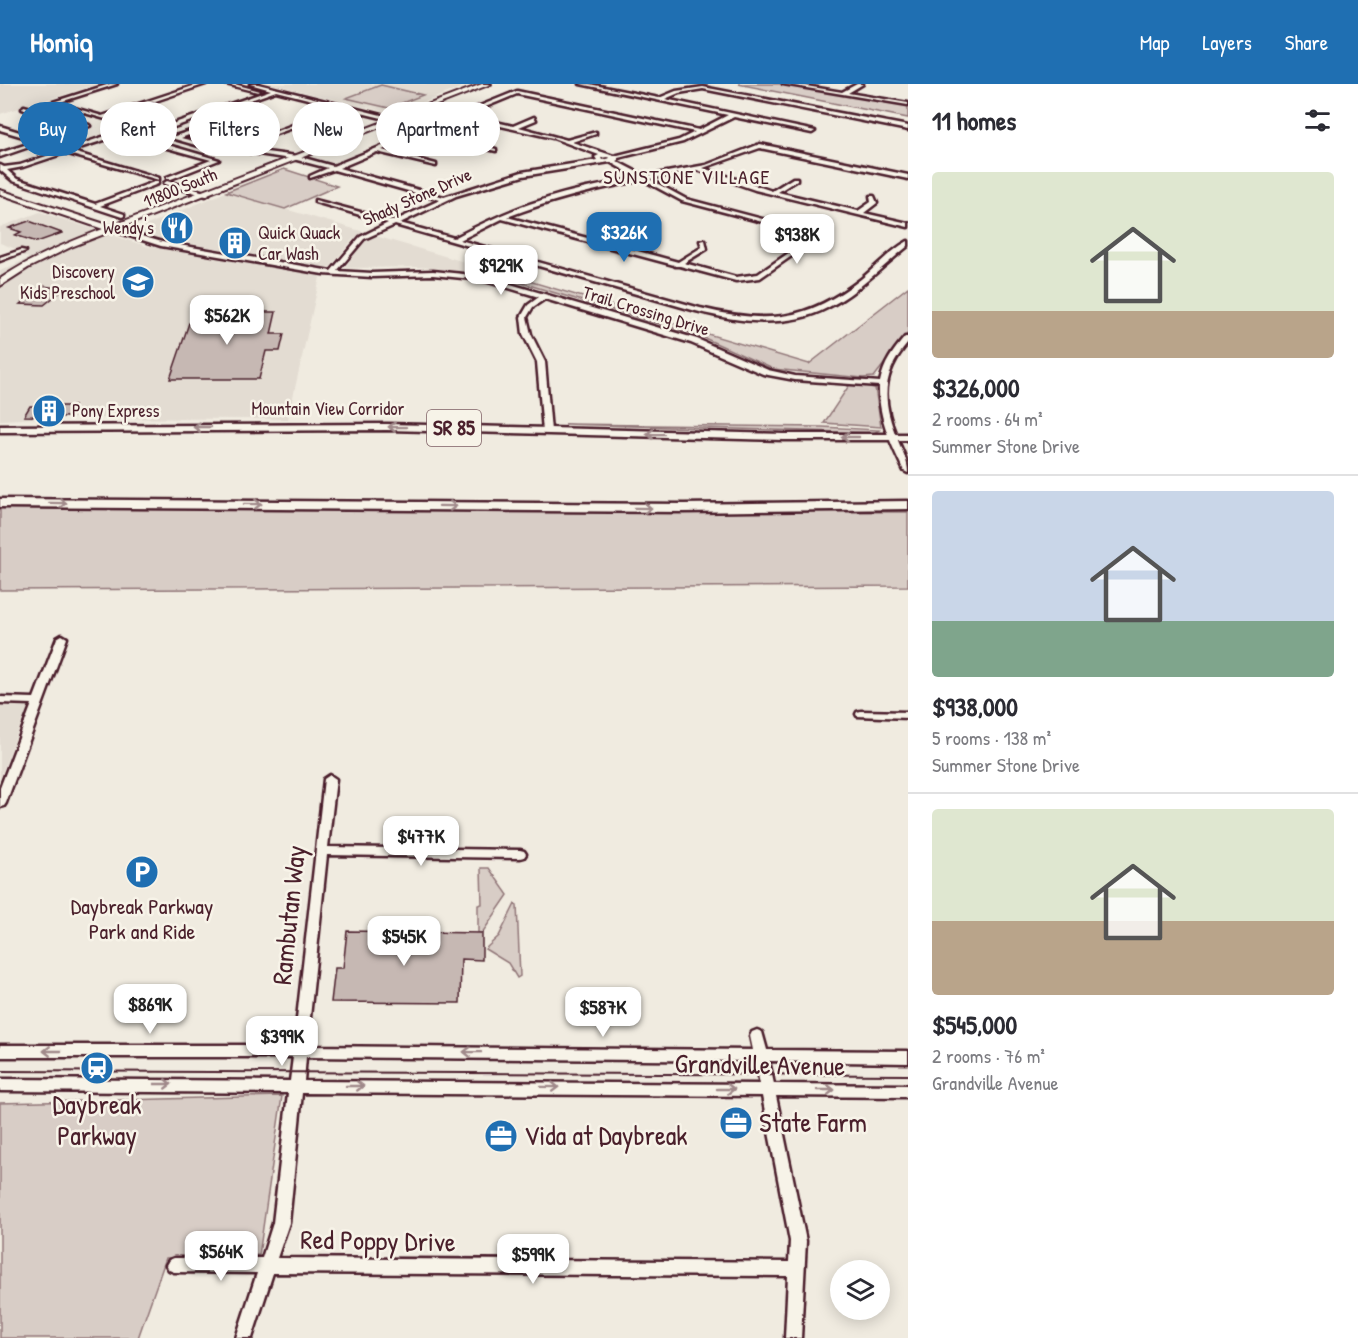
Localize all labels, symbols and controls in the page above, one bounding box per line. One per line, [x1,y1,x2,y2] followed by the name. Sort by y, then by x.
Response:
[30,23,93,61] text: Homiq
[1140,28,1169,57] text: Map
[1202,28,1252,57] text: Layers
[1285,28,1328,57] text: Share
[18,102,88,156] chip: Buy
[100,102,177,156] chip: Rent
[189,102,280,156] chip: Filters
[292,102,364,156] chip: New
[376,102,500,156] chip: Apartment
[932,103,1016,138] text: 11 homes
[1301,104,1334,137] icon: filters
[139,161,221,214] street label: 11800 South
[358,161,475,232] street label: Shady Stone Drive
[603,163,771,190] district label: SUNSTONE VILLAGE
[159,210,195,246] restaurant icon: Wendy's
[1079,211,1187,319] icon: home
[582,212,666,263] pin: $326K
[755,214,839,265] pin: $938K
[103,215,154,240] place label: Wendy's
[601,218,647,245] text: $326K
[258,220,341,266] place label: Quick Quack Car Wash
[774,220,820,247] text: $938K
[217,225,253,261] building icon: Quick Quack Car Wash
[459,245,543,296] pin: $929K
[479,251,523,278] text: $929K
[20,259,115,305] place label: Discovery Kids Preschool
[120,264,156,300] school or university icon: Discovery Kids Preschool
[580,279,713,342] street label: Trail Crossing Drive
[185,295,269,346] pin: $562K
[204,301,250,328] text: $562K
[932,370,1020,405] text: $326,000
[31,393,67,429] building icon: Pony Express
[252,396,404,421] street label: Mountain View Corridor
[72,398,160,423] place label: Pony Express
[932,405,1043,432] text: 2 rooms · 64 m²
[427,410,481,446] road number: SR 85
[192,421,212,433] one-way arrow
[387,421,407,433] one-way arrow
[645,428,665,440] one-way arrow
[840,431,860,443] one-way arrow
[932,432,1080,459] text: Summer Stone Drive
[48,497,68,509] one-way arrow
[243,499,263,510] one-way arrow
[438,500,458,512] one-way arrow
[633,502,653,514] one-way arrow
[1079,530,1187,638] icon: home
[932,689,1018,724] text: $938,000
[932,724,1051,751] text: 5 rooms · 138 m²
[932,751,1080,778] text: Summer Stone Drive
[379,816,463,867] pin: $477K
[397,822,445,849] text: $477K
[263,843,314,987] street label: Rambutan Way
[1079,848,1187,956] icon: home
[124,854,160,890] parking icon: Daybreak Parkway Park and Ride
[71,891,213,946] place label: Daybreak Parkway Park and Ride
[362,916,446,967] pin: $545K
[381,922,427,949] text: $545K
[108,984,192,1035] pin: $869K
[561,987,645,1038] pin: $587K
[128,990,172,1017] text: $869K
[579,993,627,1020] text: $587K
[932,1007,1017,1042] text: $545,000
[240,1016,324,1067] pin: $399K
[260,1022,304,1049] text: $399K
[932,1042,1045,1069] text: 2 rooms · 76 m²
[43,1045,63,1057] one-way arrow
[674,1045,846,1083] street label: Grandville Avenue
[462,1046,482,1058] one-way arrow
[79,1050,115,1086] station icon: Daybreak Parkway
[932,1069,1058,1096] text: Grandville Avenue
[153,1078,173,1090] one-way arrow
[344,1080,364,1092] one-way arrow
[539,1081,559,1093] one-way arrow
[715,1083,735,1095] one-way arrow
[816,1084,836,1096] one-way arrow
[53,1086,141,1154] place label: Daybreak Parkway
[759,1104,867,1140] place label: State Farm
[718,1105,754,1141] office icon: State Farm
[524,1117,688,1154] place label: Vida at Daybreak
[483,1118,519,1154] office icon: Vida at Daybreak
[300,1221,456,1260] street label: Red Poppy Drive
[179,1231,263,1282] pin: $564K
[491,1234,575,1285] pin: $599K
[199,1237,243,1264] text: $564K
[511,1240,555,1267] text: $599K
[830,1260,890,1320] map controls
[830,1260,890,1320] button: layers

